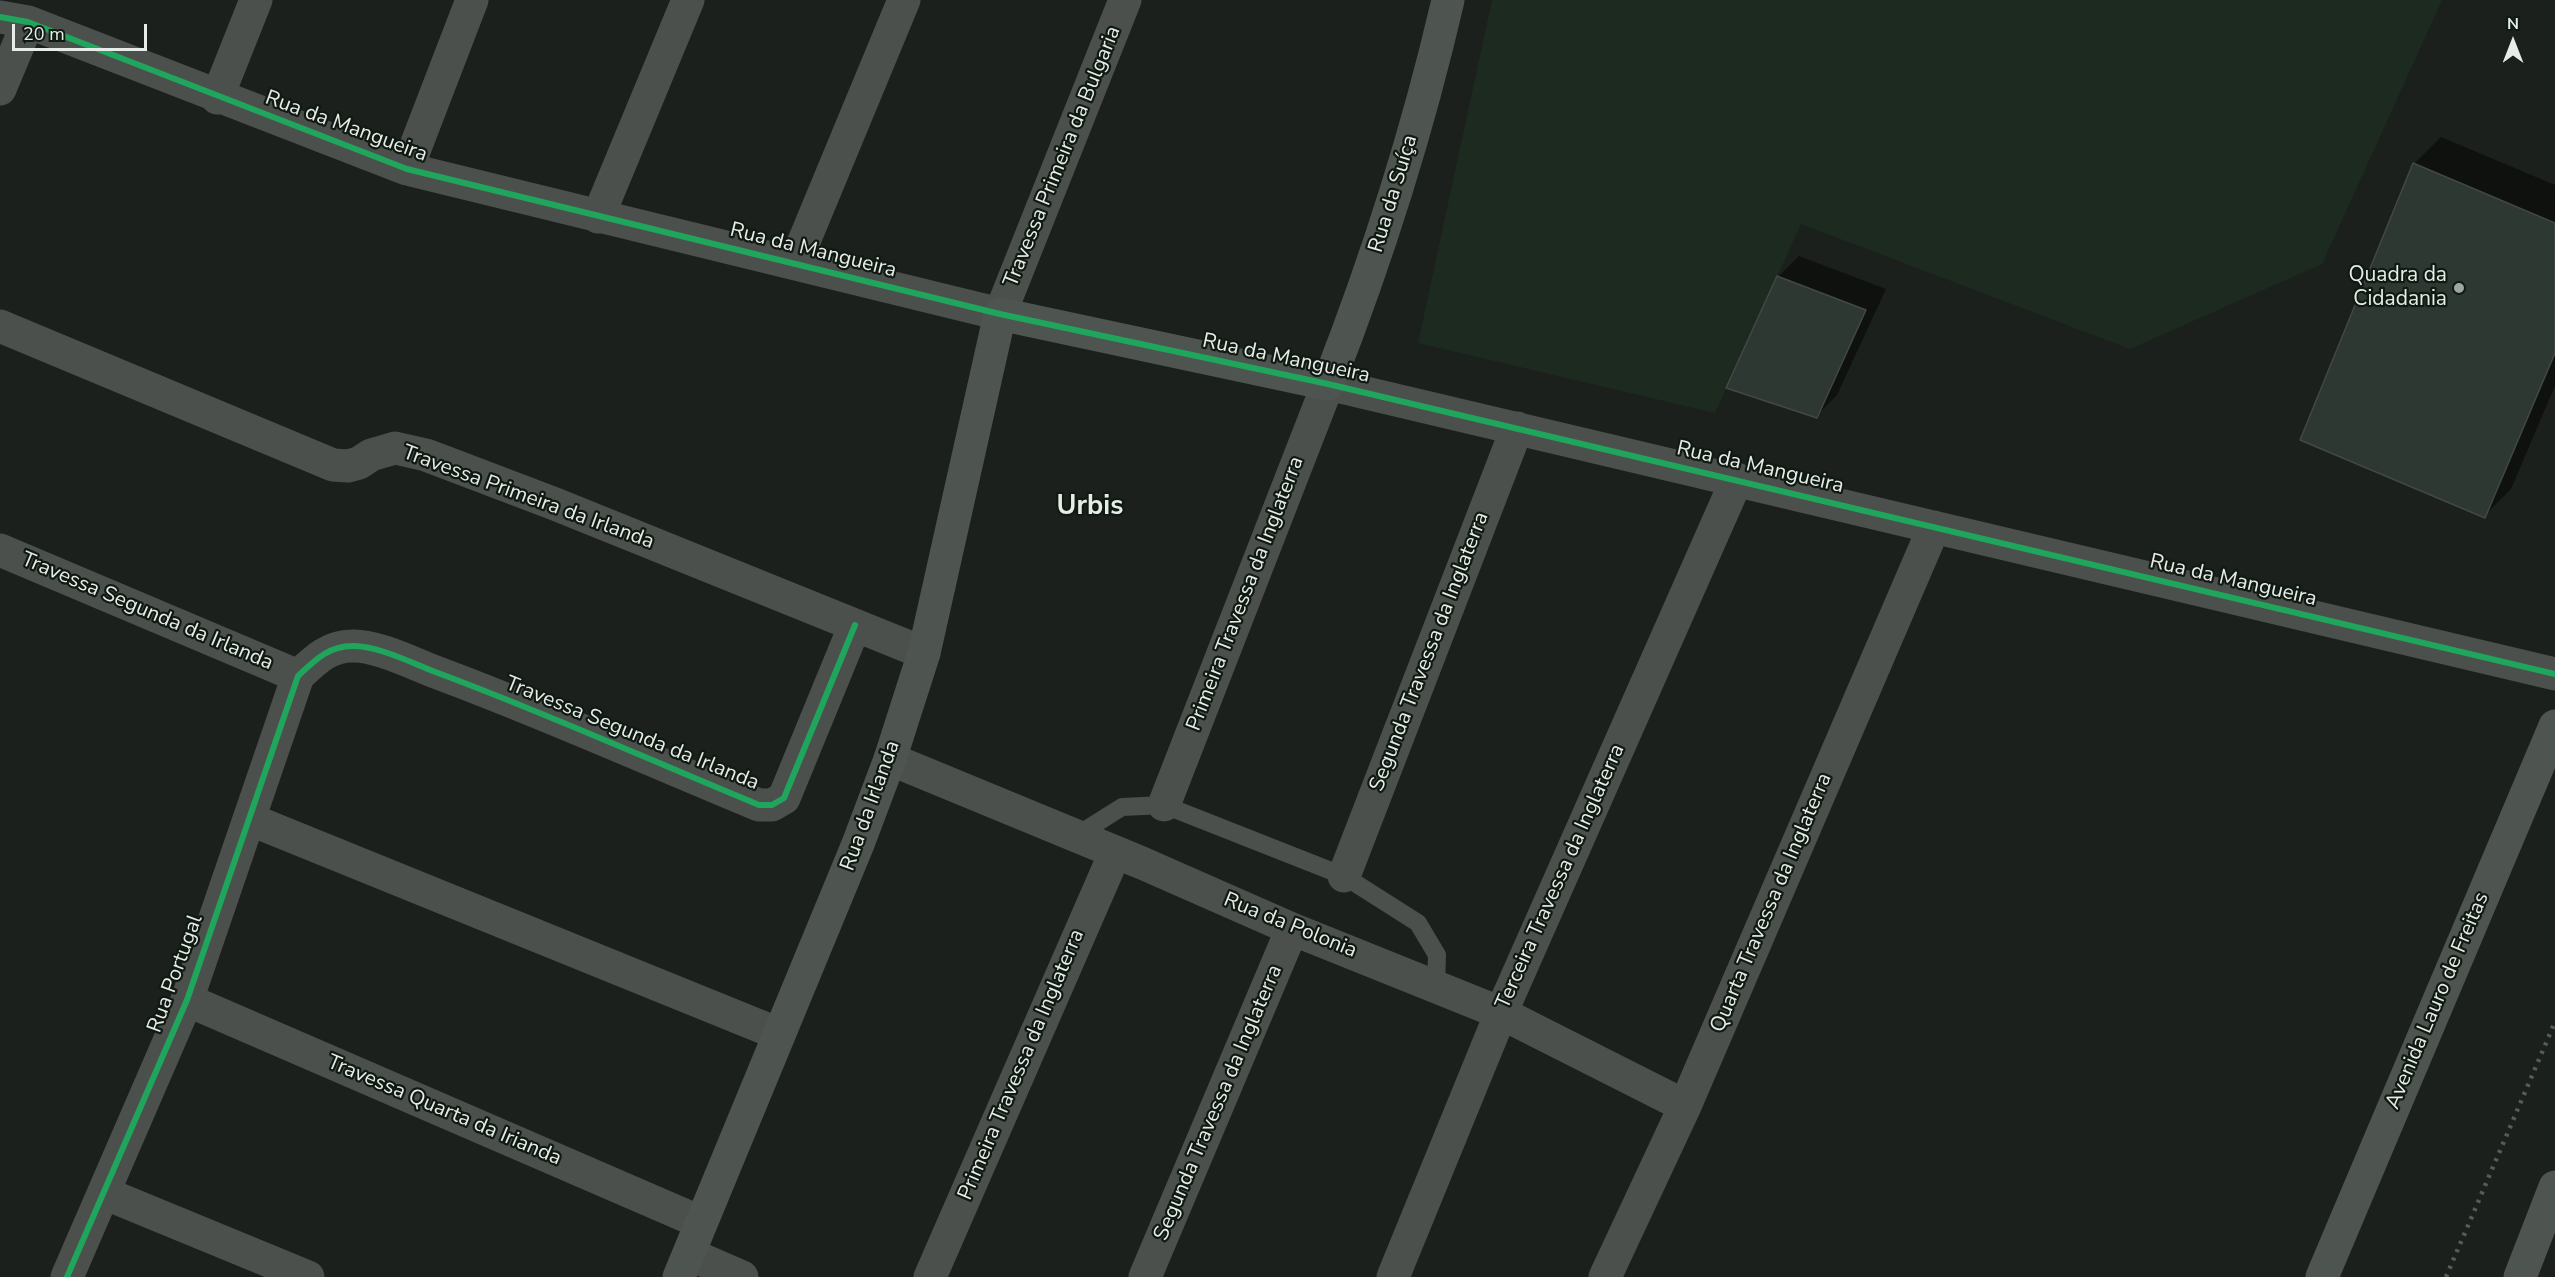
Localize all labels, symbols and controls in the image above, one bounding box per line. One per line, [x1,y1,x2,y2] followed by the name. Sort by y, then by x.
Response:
[15,12,150,50] scale bar
[2483,12,2543,72] north arrow
[2507,13,2519,35] text: N
[23,22,65,46] text: 20 m
[999,23,1127,291] street label: Travessa Primeira da Bulgaria
[261,86,431,168] street label: Rua da Mangueira
[1364,132,1424,256] street label: Rua da Suíça
[727,218,899,284] street label: Rua da Mangueira
[2348,263,2447,313] place label: Quadra da Cidadania
[2452,281,2466,295] marker: Quadra da Cidadania
[1200,329,1372,389] street label: Rua da Mangueira
[1674,437,1846,499] street label: Rua da Mangueira
[399,441,657,555] street label: Travessa Primeira da Irlanda
[1182,453,1310,735] street label: Primeira Travessa da Inglaterra
[1057,491,1123,523] district label: Urbis
[1365,509,1495,795] street label: Segunda Travessa da Inglaterra
[17,547,277,677] street label: Travessa Segunda da Irlanda
[2147,550,2319,612] street label: Rua da Mangueira
[502,672,762,796] street label: Travessa Segunda da Irlanda
[836,737,906,875] street label: Rua da Irlanda
[1491,741,1631,1013] street label: Terceira Travessa da Inglaterra
[1706,770,1838,1036] street label: Quarta Travessa da Inglaterra
[1220,888,1360,964] street label: Rua da Polonia
[2381,889,2495,1113] street label: Avenida Lauro de Freitas
[143,912,209,1036] street label: Rua Portugal
[953,926,1091,1204] street label: Primeira Travessa da Inglaterra
[1149,961,1289,1245] street label: Segunda Travessa da Inglaterra
[323,1050,565,1172] street label: Travessa Quarta da Irianda

